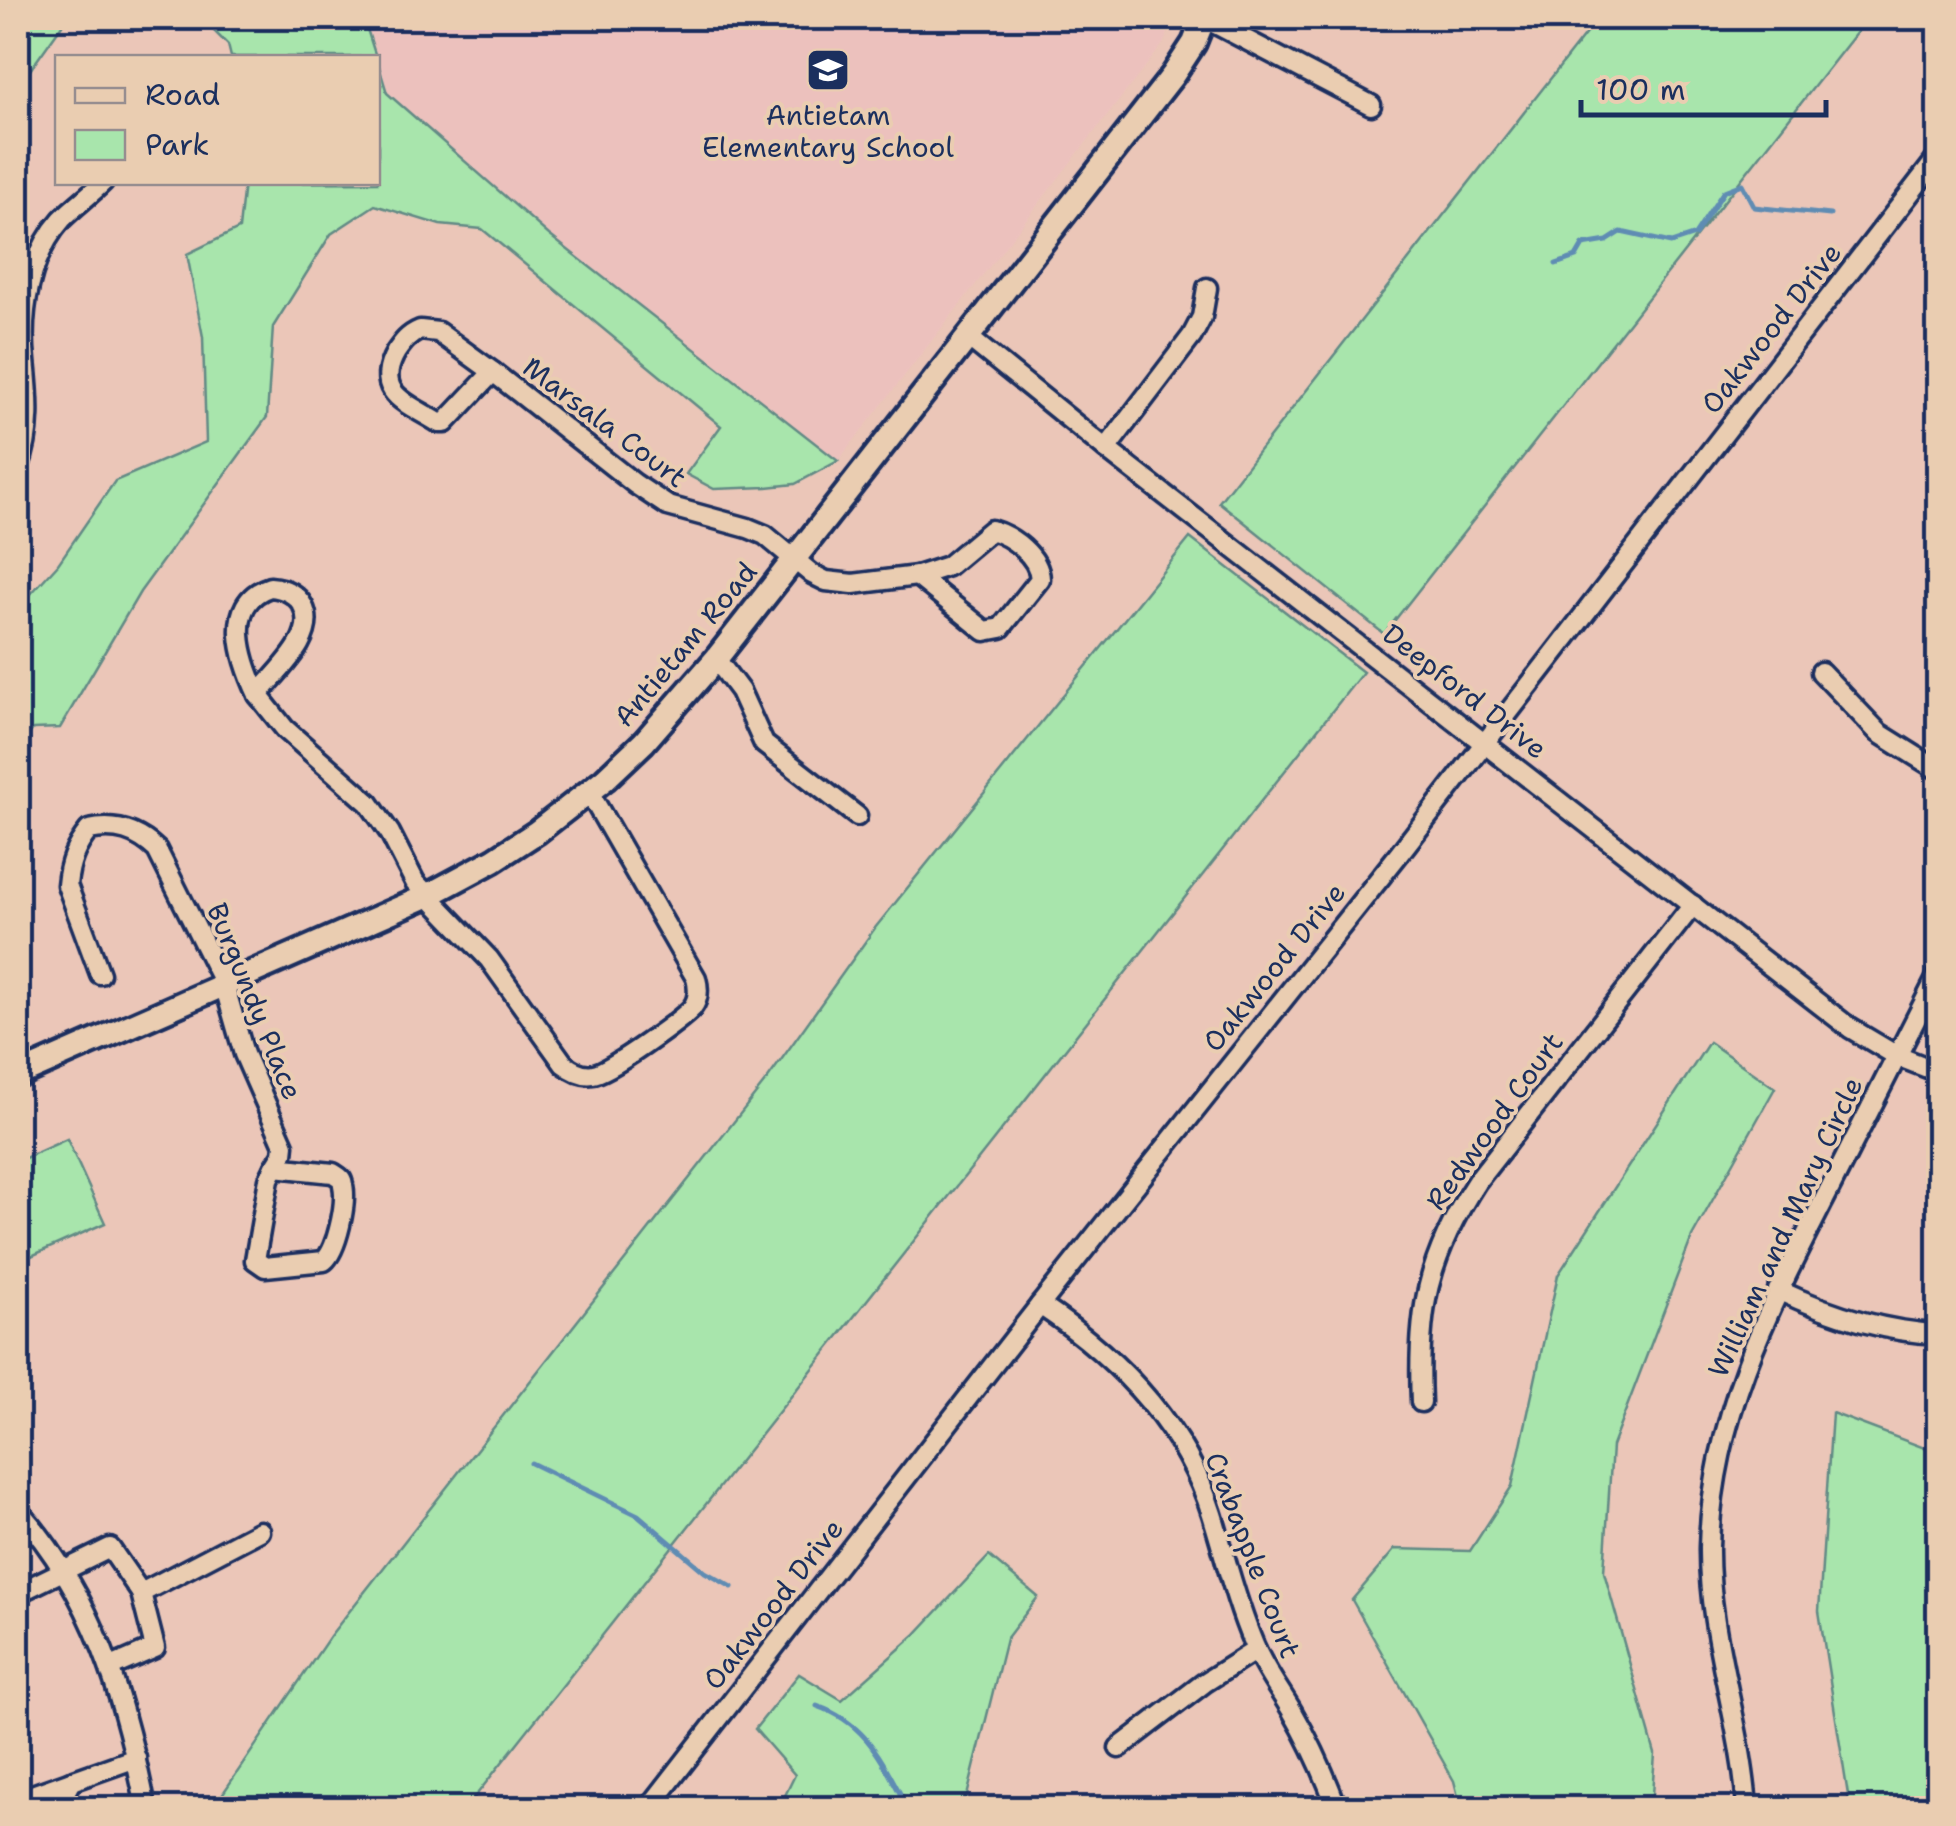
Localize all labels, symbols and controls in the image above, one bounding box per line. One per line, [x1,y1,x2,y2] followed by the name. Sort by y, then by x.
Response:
[805,47,851,93] school or university icon: Antietam Elementary School
[55,55,380,185] legend
[1581,55,1826,117] scale bar
[1596,69,1686,110] text: 100 m
[145,74,220,115] text: Road
[702,96,955,166] place label: Antietam Elementary School
[145,124,209,165] text: Park
[1692,235,1850,421] street label: Oakwood Drive
[515,348,695,496] street label: Marsala Court
[605,553,765,735] street label: Antietam Road
[1375,615,1555,767] street label: Deepford Drive
[1194,875,1354,1059] street label: Oakwood Drive
[198,897,312,1105] street label: Burgundy Place
[1417,1024,1571,1218] street label: Redwood Court
[1699,1071,1871,1383] street label: William and Mary Circle
[1196,1447,1310,1663] street label: Crabapple Court
[694,1511,852,1697] street label: Oakwood Drive

